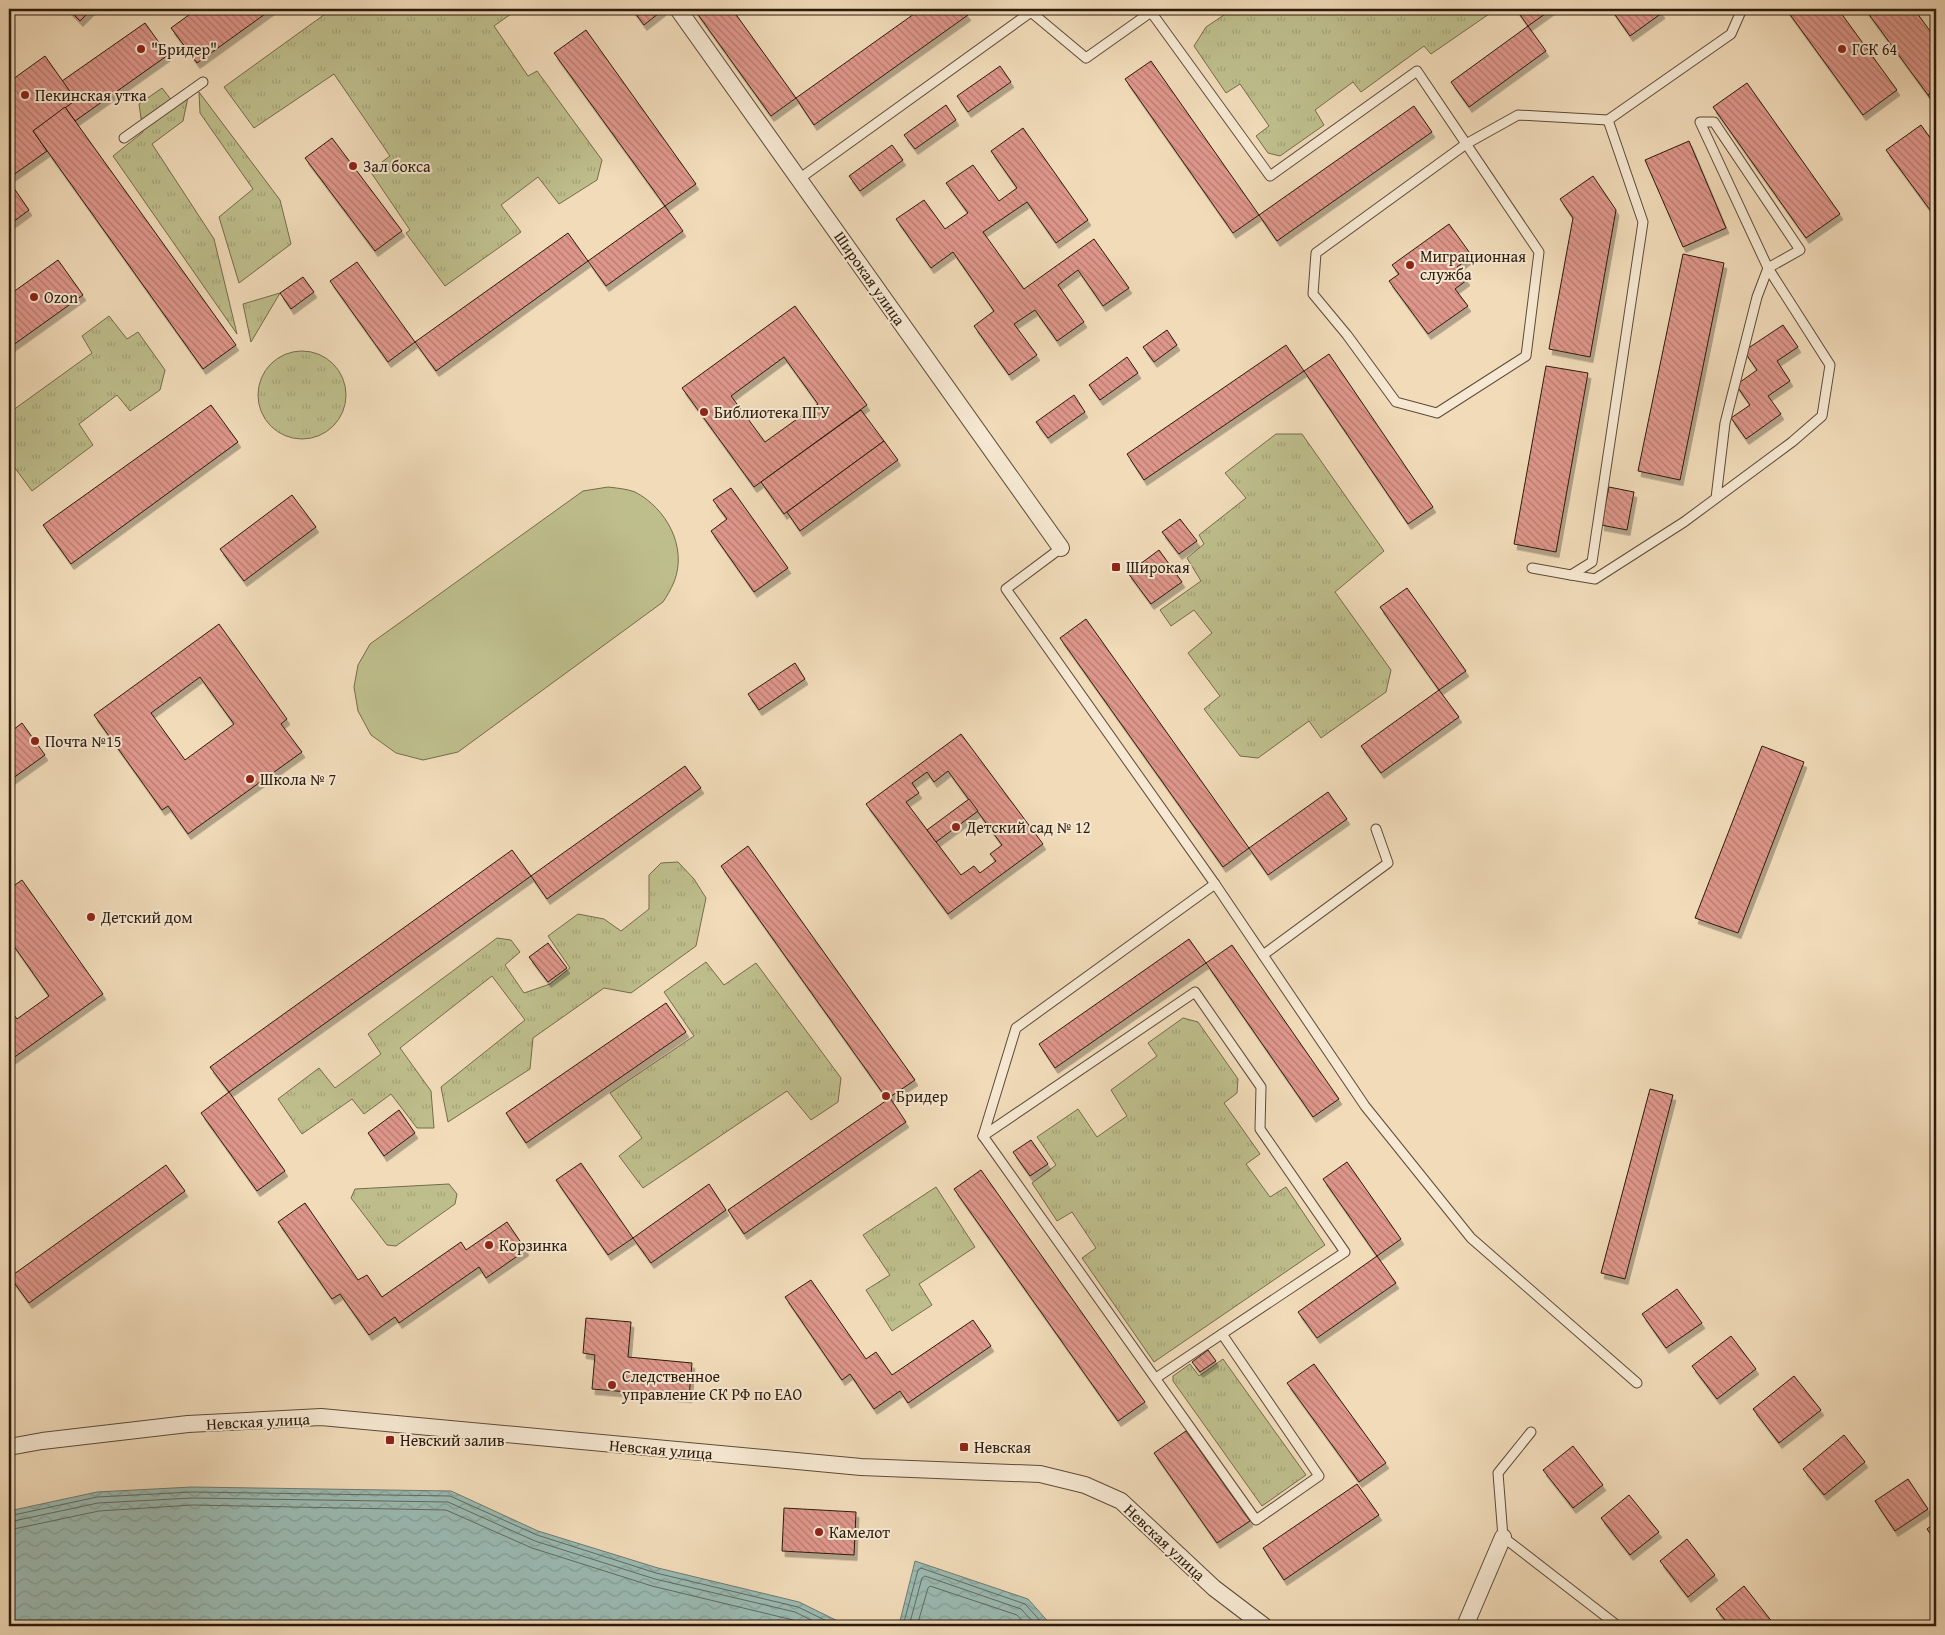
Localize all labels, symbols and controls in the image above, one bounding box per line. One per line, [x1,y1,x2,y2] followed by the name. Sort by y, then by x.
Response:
[151,37,217,61] place label: "Бридер"
[1852,37,1898,61] place label: ГСК 64
[135,43,147,55] marker: "Бридер"
[1836,43,1848,55] marker: ГСК 64
[35,83,147,107] place label: Пекинская утка
[19,89,31,101] marker: Пекинская утка
[363,154,431,178] place label: Зал бокса
[347,160,359,172] marker: Зал бокса
[828,226,912,330] street label: Широкая улица
[1420,244,1526,286] place label: Миграционная служба
[1404,259,1416,271] marker: Миграционная служба
[44,285,78,309] place label: Ozon
[28,291,40,303] marker: Ozon
[714,400,830,424] place label: Библиотека ПГУ
[698,406,710,418] marker: Библиотека ПГУ
[1126,555,1190,579] place label: Широкая
[1110,561,1122,573] marker: Широкая
[45,729,121,753] place label: Почта №15
[29,735,41,747] marker: Почта №15
[260,767,337,791] place label: Школа № 7
[244,773,256,785] marker: Школа № 7
[965,815,1090,839] place label: Детский сад № 12
[950,821,962,833] marker: Детский сад № 12
[100,905,193,929] place label: Детский дом
[85,911,97,923] marker: Детский дом
[896,1084,948,1108] place label: Бридер
[880,1090,892,1102] marker: Бридер
[499,1233,568,1257] place label: Корзинка
[483,1239,495,1251] marker: Корзинка
[621,1364,802,1406] place label: Следственное управление СК РФ по ЕАО
[606,1379,618,1391] marker: Следственное управление СК РФ по ЕАО
[206,1406,311,1436] street label: Невская улица
[400,1428,505,1452] place label: Невский залив
[608,1433,714,1466] street label: Невская улица
[384,1434,396,1446] marker: Невский залив
[974,1435,1031,1459] place label: Невская
[958,1441,970,1453] marker: Невская
[1119,1498,1211,1586] street label: Невская улица
[829,1520,890,1544] place label: Камелот
[813,1526,825,1538] marker: Камелот

